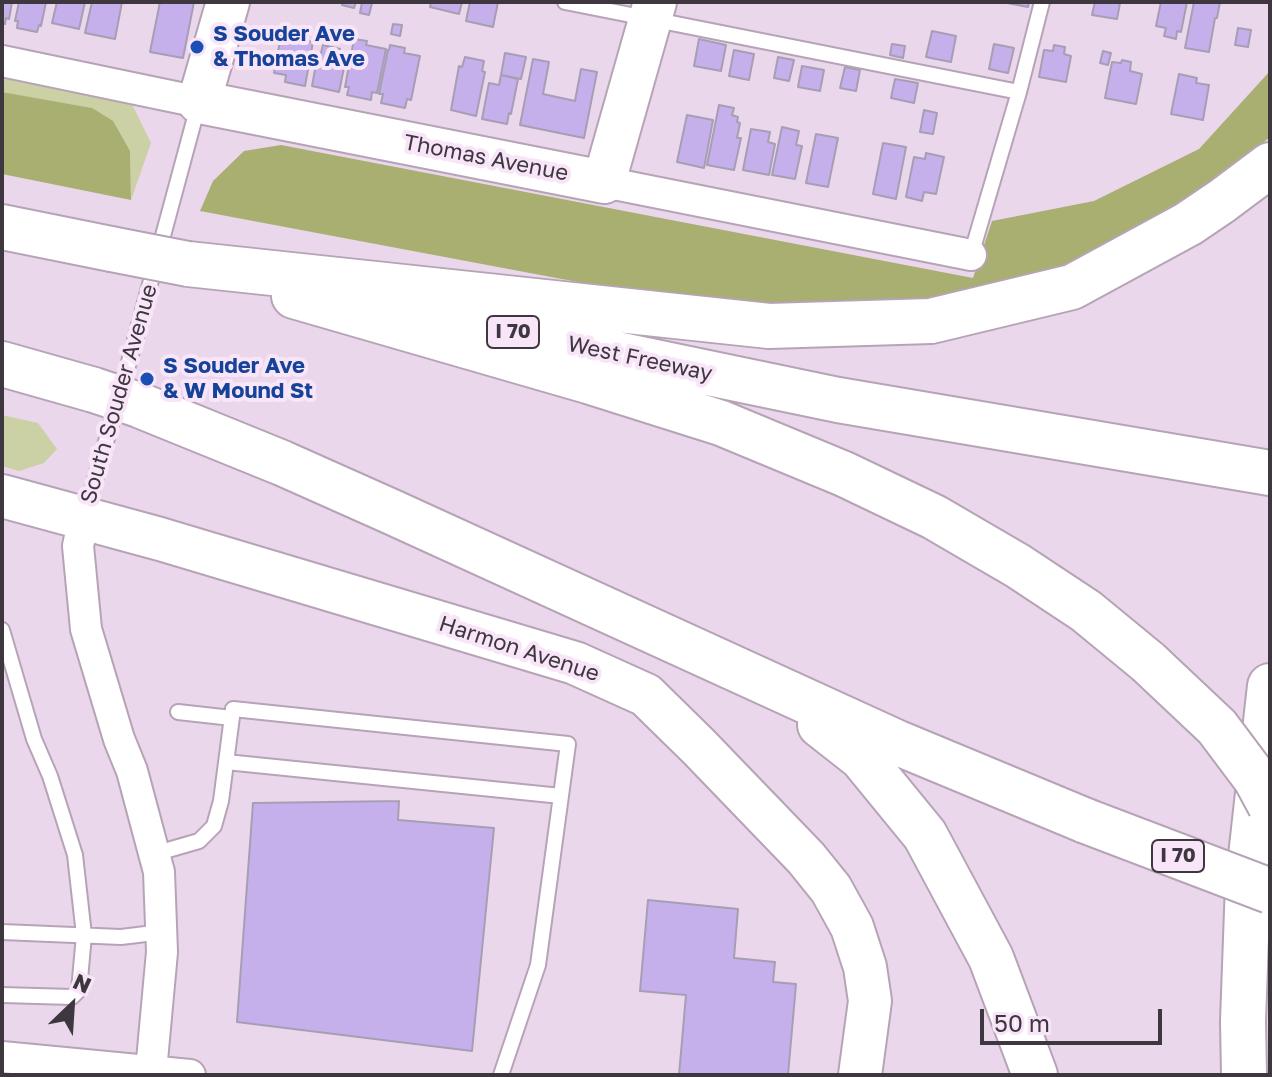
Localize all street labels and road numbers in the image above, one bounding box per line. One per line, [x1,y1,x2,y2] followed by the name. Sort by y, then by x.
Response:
[401,129,571,187] street label: Thomas Avenue
[75,281,163,507] street label: South Souder Avenue
[487,316,539,348] road number: I 70
[565,331,715,387] street label: West Freeway
[435,611,603,687] street label: Harmon Avenue
[1152,840,1204,872] road number: I 70

